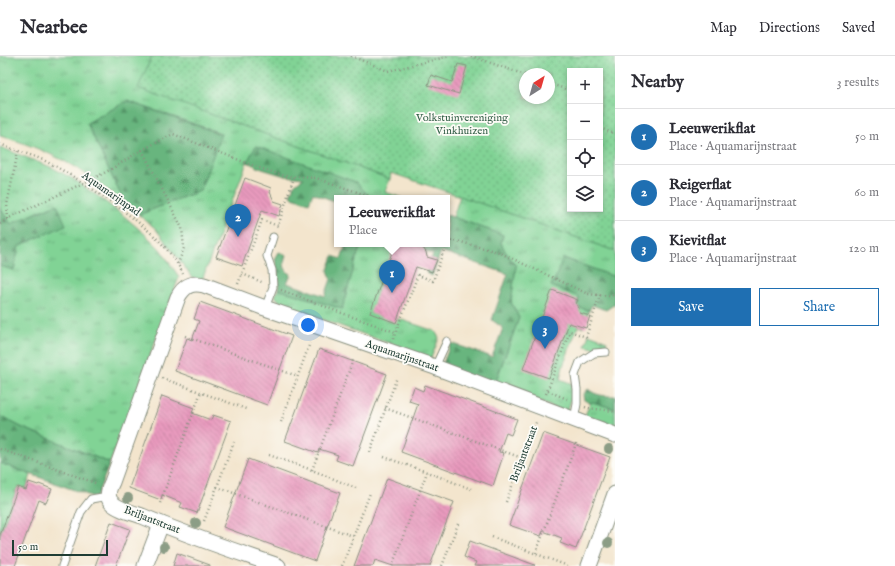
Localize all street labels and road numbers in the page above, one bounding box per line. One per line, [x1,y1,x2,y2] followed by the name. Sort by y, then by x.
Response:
[78,168,143,219] street label: Aquamarijnpad
[362,337,441,375] street label: Aquamarijnstraat
[507,424,541,484] street label: Briljantstraat
[122,503,182,537] street label: Briljantstraat

